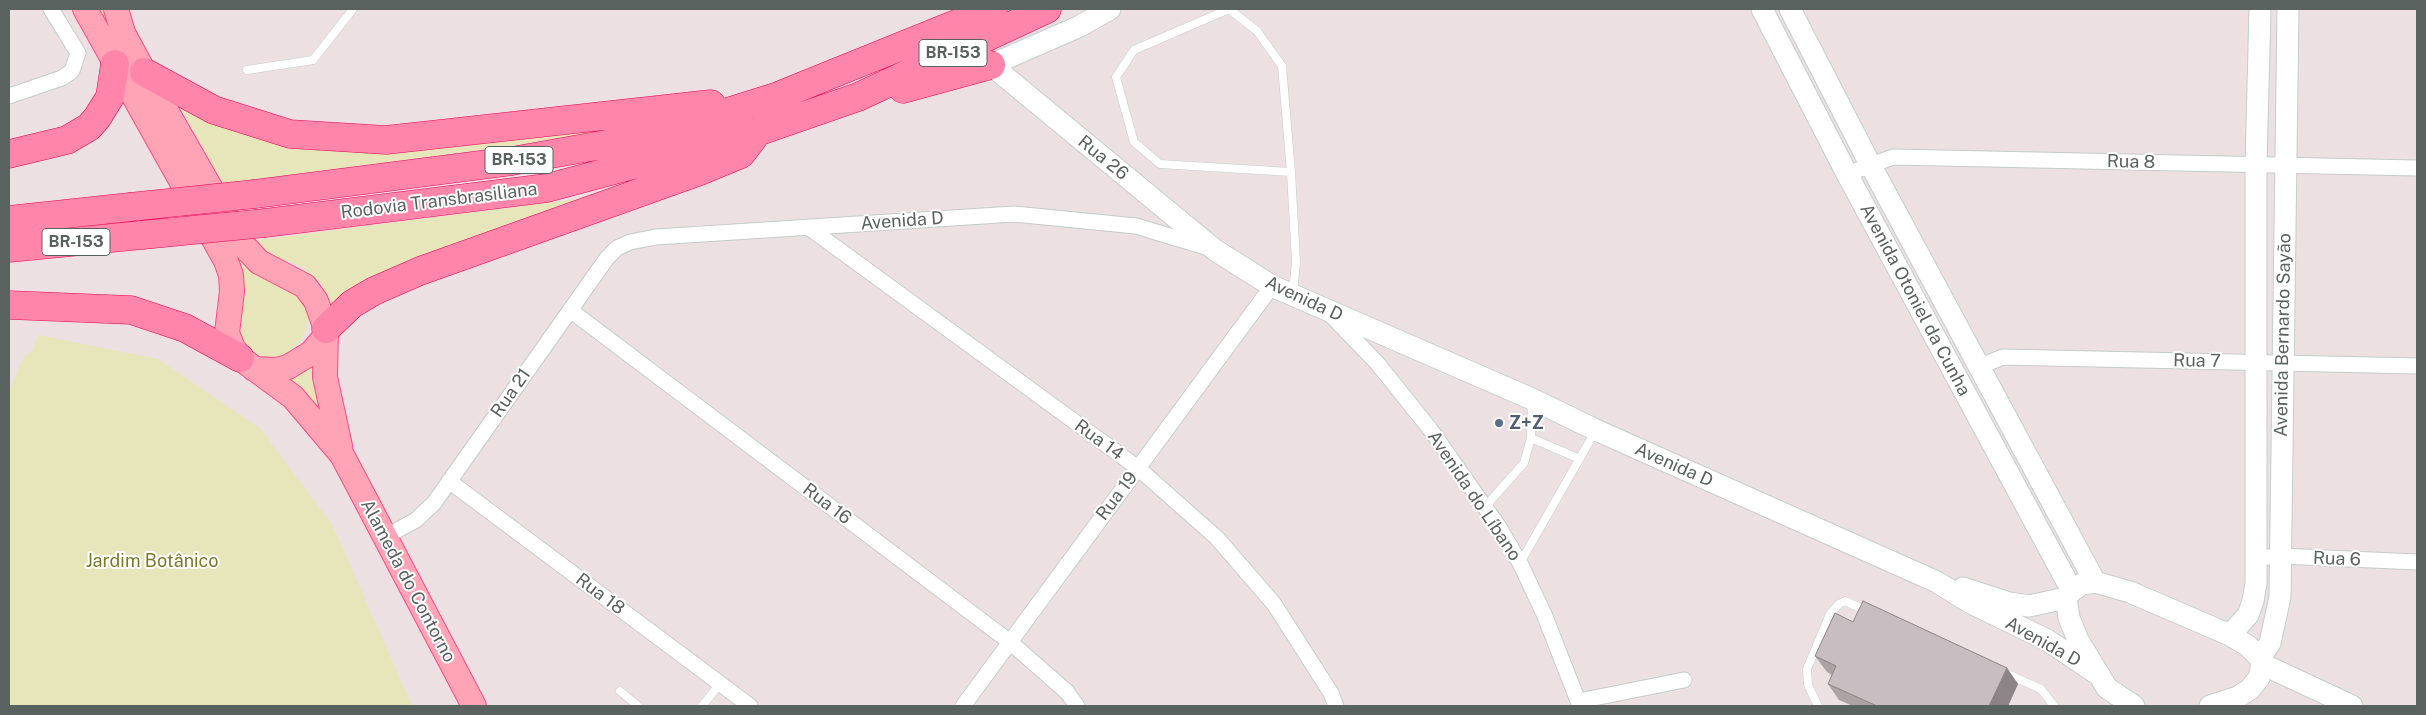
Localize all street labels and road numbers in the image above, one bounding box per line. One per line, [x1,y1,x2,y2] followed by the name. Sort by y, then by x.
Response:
[919,40,987,66] road number: BR-153
[1073,131,1133,185] street label: Rua 26
[485,146,553,174] road number: BR-153
[2107,151,2155,173] street label: Rua 8
[339,178,539,224] street label: Rodovia Transbrasiliana
[1855,200,1975,400] street label: Avenida Otoniel da Cunha
[860,207,944,235] street label: Avenida D
[42,228,110,256] road number: BR-153
[2270,233,2296,437] street label: Avenida Bernardo Sayão
[1262,272,1346,326] street label: Avenida D
[2173,350,2221,372] street label: Rua 7
[486,364,536,422] street label: Rua 21
[1070,415,1128,465] street label: Rua 14
[1423,427,1525,565] street label: Avenida do Líbano
[1632,438,1716,492] street label: Avenida D
[1092,467,1142,525] street label: Rua 19
[798,479,856,529] street label: Rua 16
[356,496,460,666] street label: Alameda do Contorno
[2313,547,2361,571] street label: Rua 6
[571,569,629,619] street label: Rua 18
[2001,612,2085,672] street label: Avenida D

